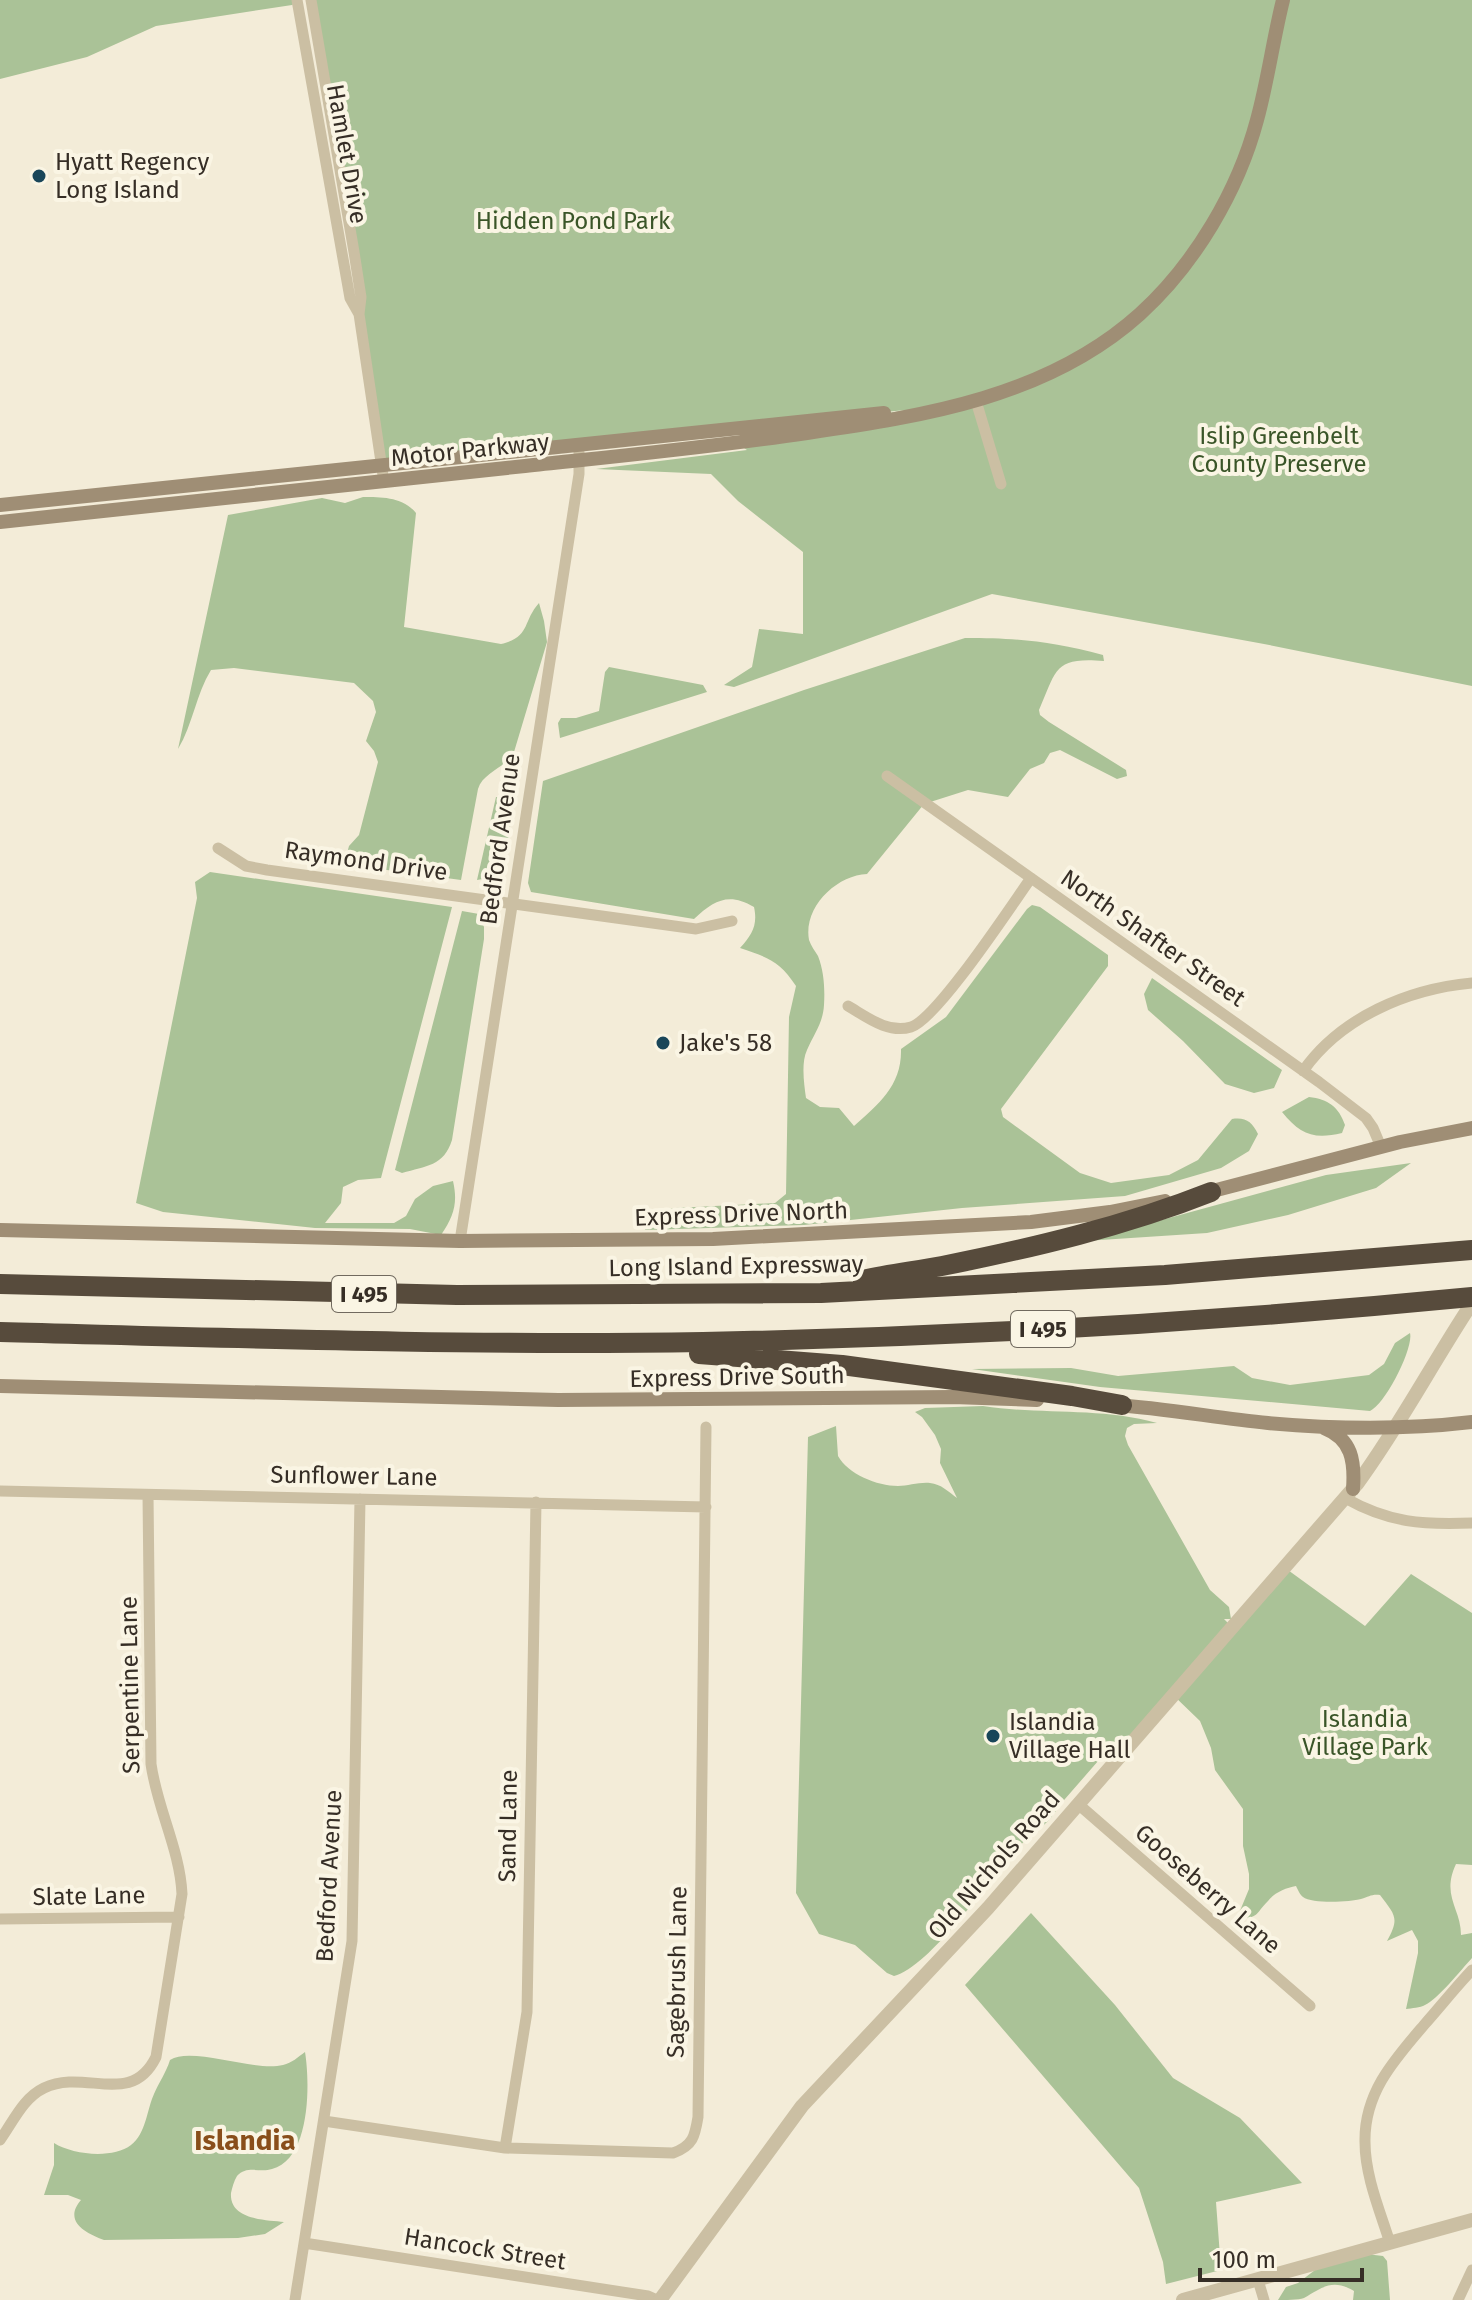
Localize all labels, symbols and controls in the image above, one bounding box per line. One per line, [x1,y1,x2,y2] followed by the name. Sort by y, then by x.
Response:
[321,82,373,226] street label: Hamlet Drive
[55,148,209,204] place label: Hyatt Regency Long Island
[30,167,48,185] marker: Hyatt Regency Long Island
[476,207,671,235] park label: Hidden Pond Park
[1191,422,1367,478] park label: Islip Greenbelt County Preserve
[389,428,551,472] street label: Motor Parkway
[474,752,526,926] street label: Bedford Avenue
[283,836,449,886] street label: Raymond Drive
[1055,864,1251,1013] street label: North Shafter Street
[679,1029,772,1057] place label: Jake's 58
[654,1034,672,1052] marker: Jake's 58
[634,1196,848,1232] street label: Express Drive North
[608,1250,864,1282] street label: Long Island Expressway
[332,1276,396,1312] road number: I 495
[1011,1311,1075,1347] road number: I 495
[629,1361,845,1393] street label: Express Drive South
[270,1461,438,1491] street label: Sunflower Lane
[114,1596,146,1774] street label: Serpentine Lane
[1302,1705,1429,1761] park label: Islandia Village Park
[1009,1708,1131,1764] place label: Islandia Village Hall
[984,1727,1002,1745] marker: Islandia Village Hall
[493,1769,523,1883] street label: Sand Lane
[922,1785,1066,1945] street label: Old Nichols Road
[310,1789,348,1963] street label: Bedford Avenue
[1130,1818,1286,1960] street label: Gooseberry Lane
[32,1881,146,1911] street label: Slate Lane
[662,1886,692,2058] street label: Sagebrush Lane
[194,2124,296,2157] district label: Islandia
[402,2222,568,2276] street label: Hancock Street
[1200,2232,1362,2282] scale bar
[1212,2246,1276,2274] text: 100 m

